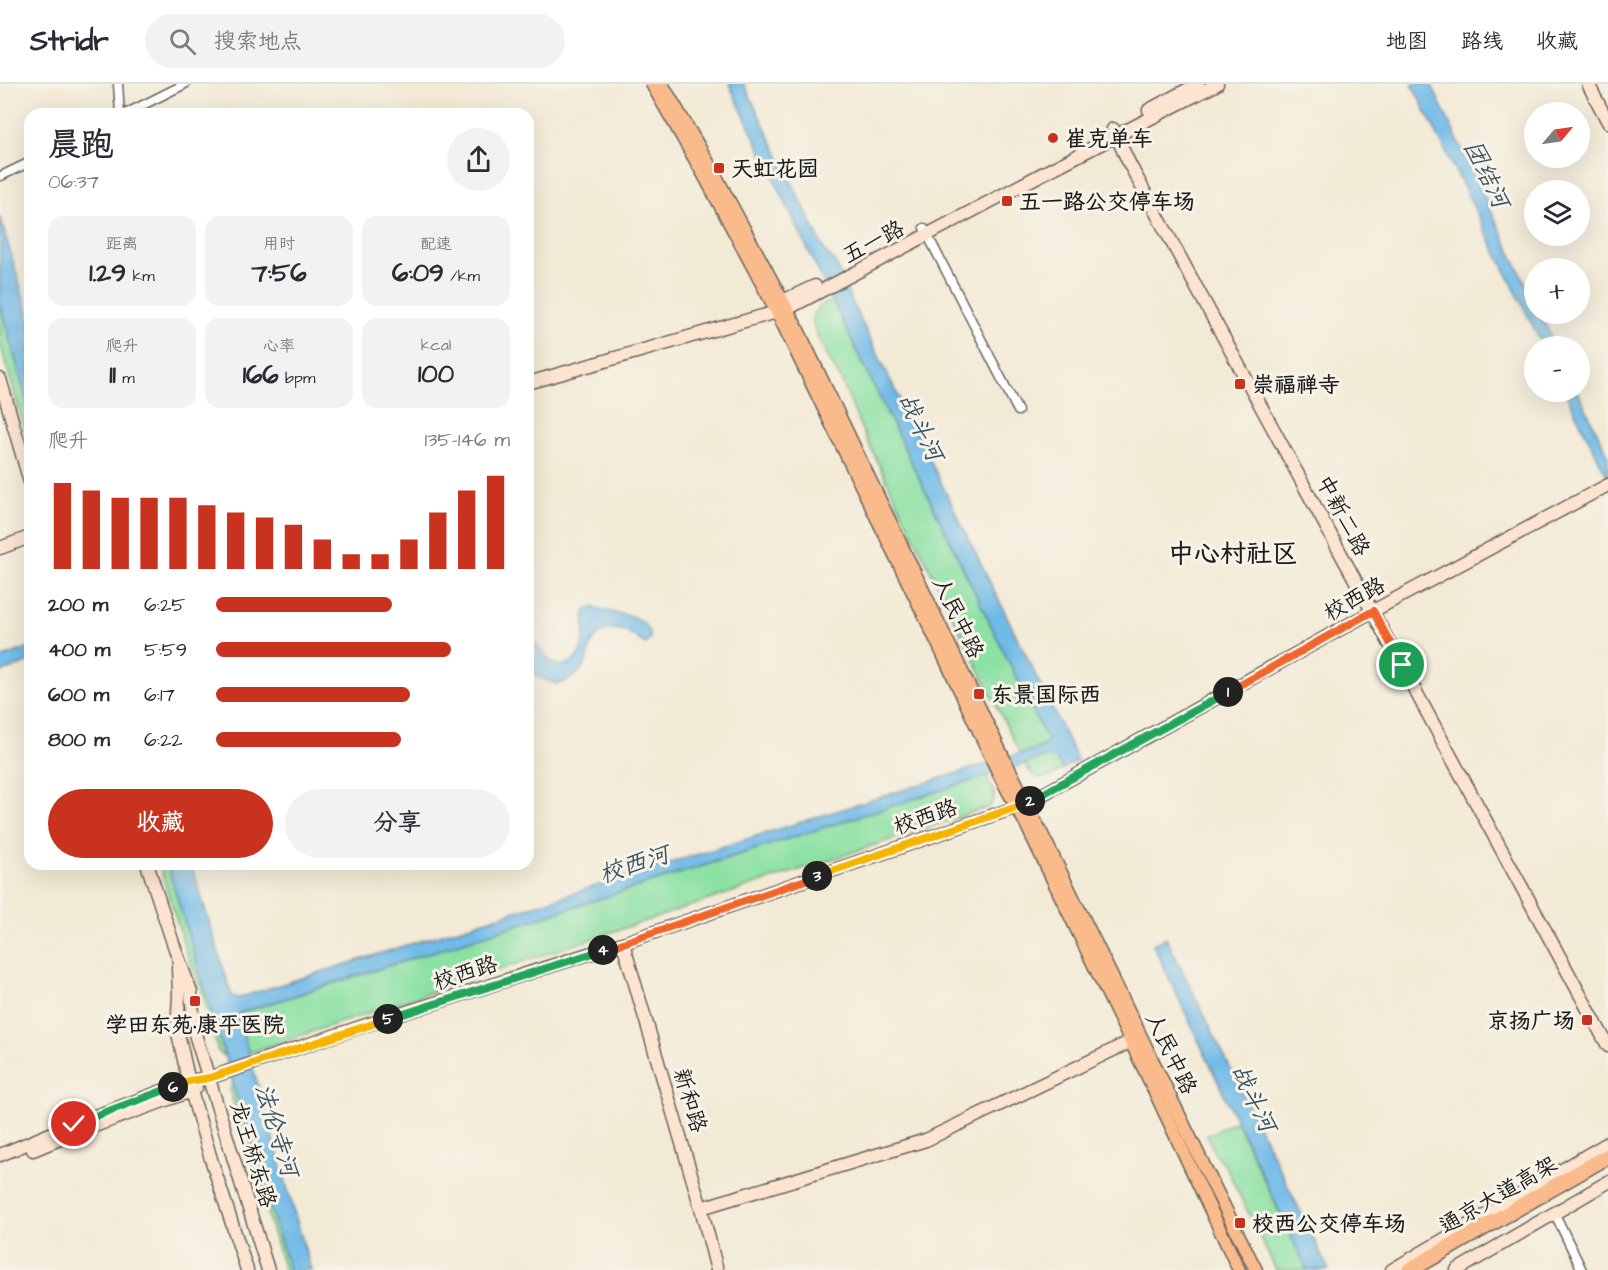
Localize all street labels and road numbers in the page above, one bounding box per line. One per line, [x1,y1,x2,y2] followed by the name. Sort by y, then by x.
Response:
[837,213,910,272] street label: 五一路
[1308,470,1377,562] street label: 中新二路
[1318,570,1391,629] street label: 校西路
[924,571,991,664] street label: 人民中路
[889,792,962,843] street label: 校西路
[429,948,502,998] street label: 校西路
[1137,1007,1204,1100] street label: 人民中路
[665,1064,714,1137] street label: 新和路
[222,1097,283,1212] street label: 龙王桥东路
[1434,1149,1564,1242] street label: 通京大道高架

